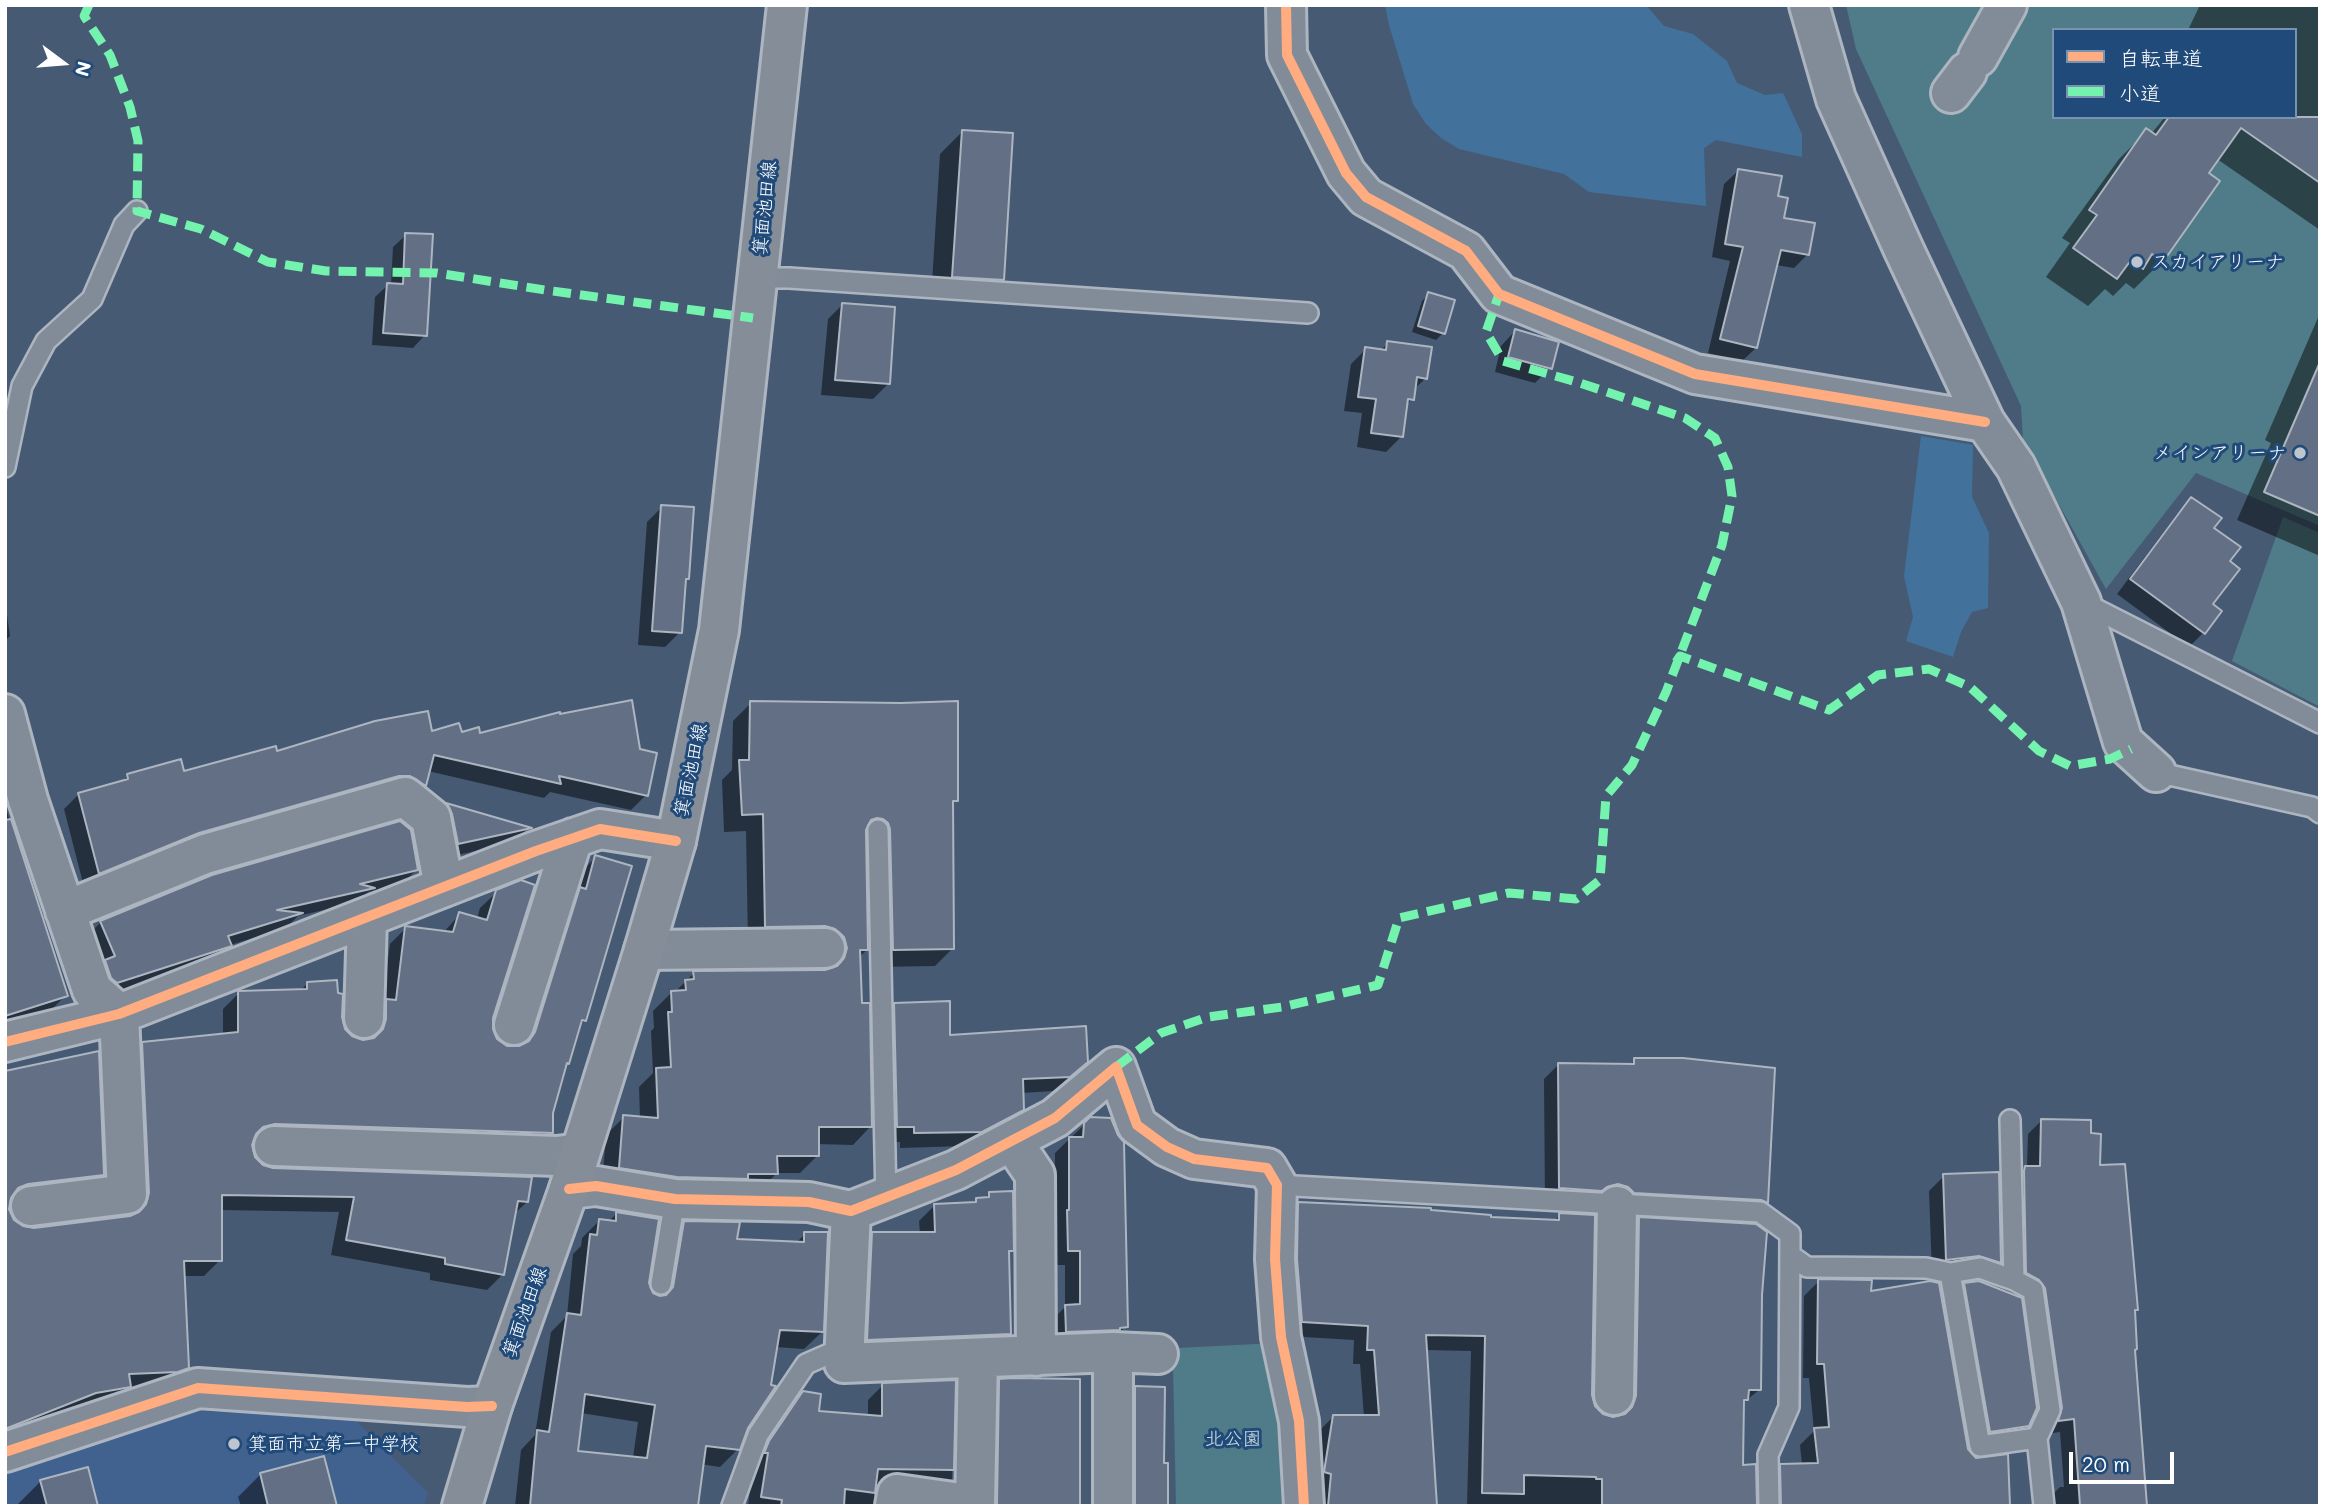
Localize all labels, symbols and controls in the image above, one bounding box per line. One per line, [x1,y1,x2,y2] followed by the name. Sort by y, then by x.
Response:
[28,28,98,98] north arrow
[2052,28,2297,119] legend
[2119,44,2203,71] text: 自転車道
[70,59,98,79] text: N
[2119,79,2161,106] text: 小道
[749,160,781,256] street label: 箕面池田線
[2151,251,2284,273] place label: スカイアリーナ
[2129,254,2145,270] marker: スカイアリーナ
[2153,442,2286,464] place label: メインアリーナ
[2292,445,2308,461] marker: メインアリーナ
[670,721,712,819] street label: 箕面池田線
[498,1263,552,1361] street label: 箕面池田線
[1205,1428,1261,1450] park label: 北公園
[248,1433,419,1455] place label: 箕面市立第一中学校
[226,1436,242,1452] marker: 箕面市立第一中学校
[2073,1438,2178,1482] scale bar
[2082,1450,2130,1477] text: 20 m

